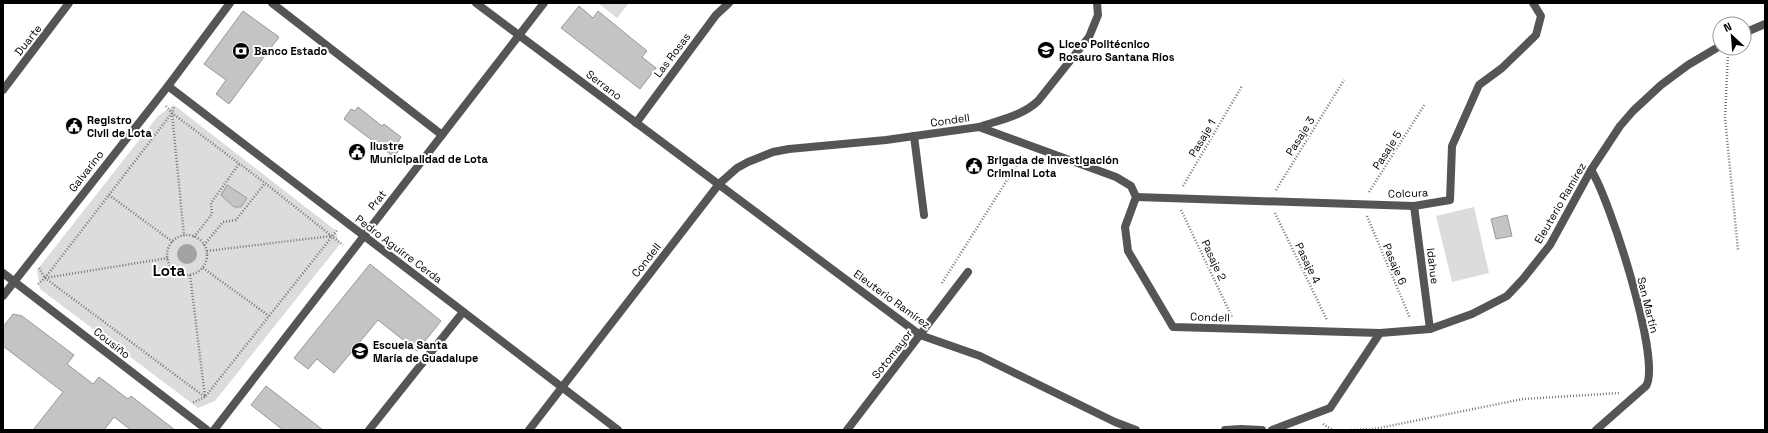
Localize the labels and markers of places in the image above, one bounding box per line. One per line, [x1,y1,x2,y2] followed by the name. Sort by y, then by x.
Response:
[1059,37,1175,64] place label: Liceo Politécnico Rosauro Santana Ríos
[1036,40,1056,60] school or university icon: Liceo Politécnico Rosauro Santana Ríos
[231,41,251,61] bank icon: Banco Estado
[254,44,327,58] place label: Banco Estado
[87,113,152,140] place label: Registro Civil de Lota
[64,116,84,136] public building icon: Registro Civil de Lota
[370,139,489,166] place label: Ilustre Municipalidad de Lota
[347,142,367,162] public building icon: Ilustre Municipalidad de Lota
[987,153,1119,180] place label: Brigada de Investigación Criminal Lota
[964,156,984,176] public building icon: Brigada de Investigación Criminal Lota
[373,338,478,365] place label: Escuela Santa María de Guadalupe
[350,341,370,361] school or university icon: Escuela Santa María de Guadalupe

